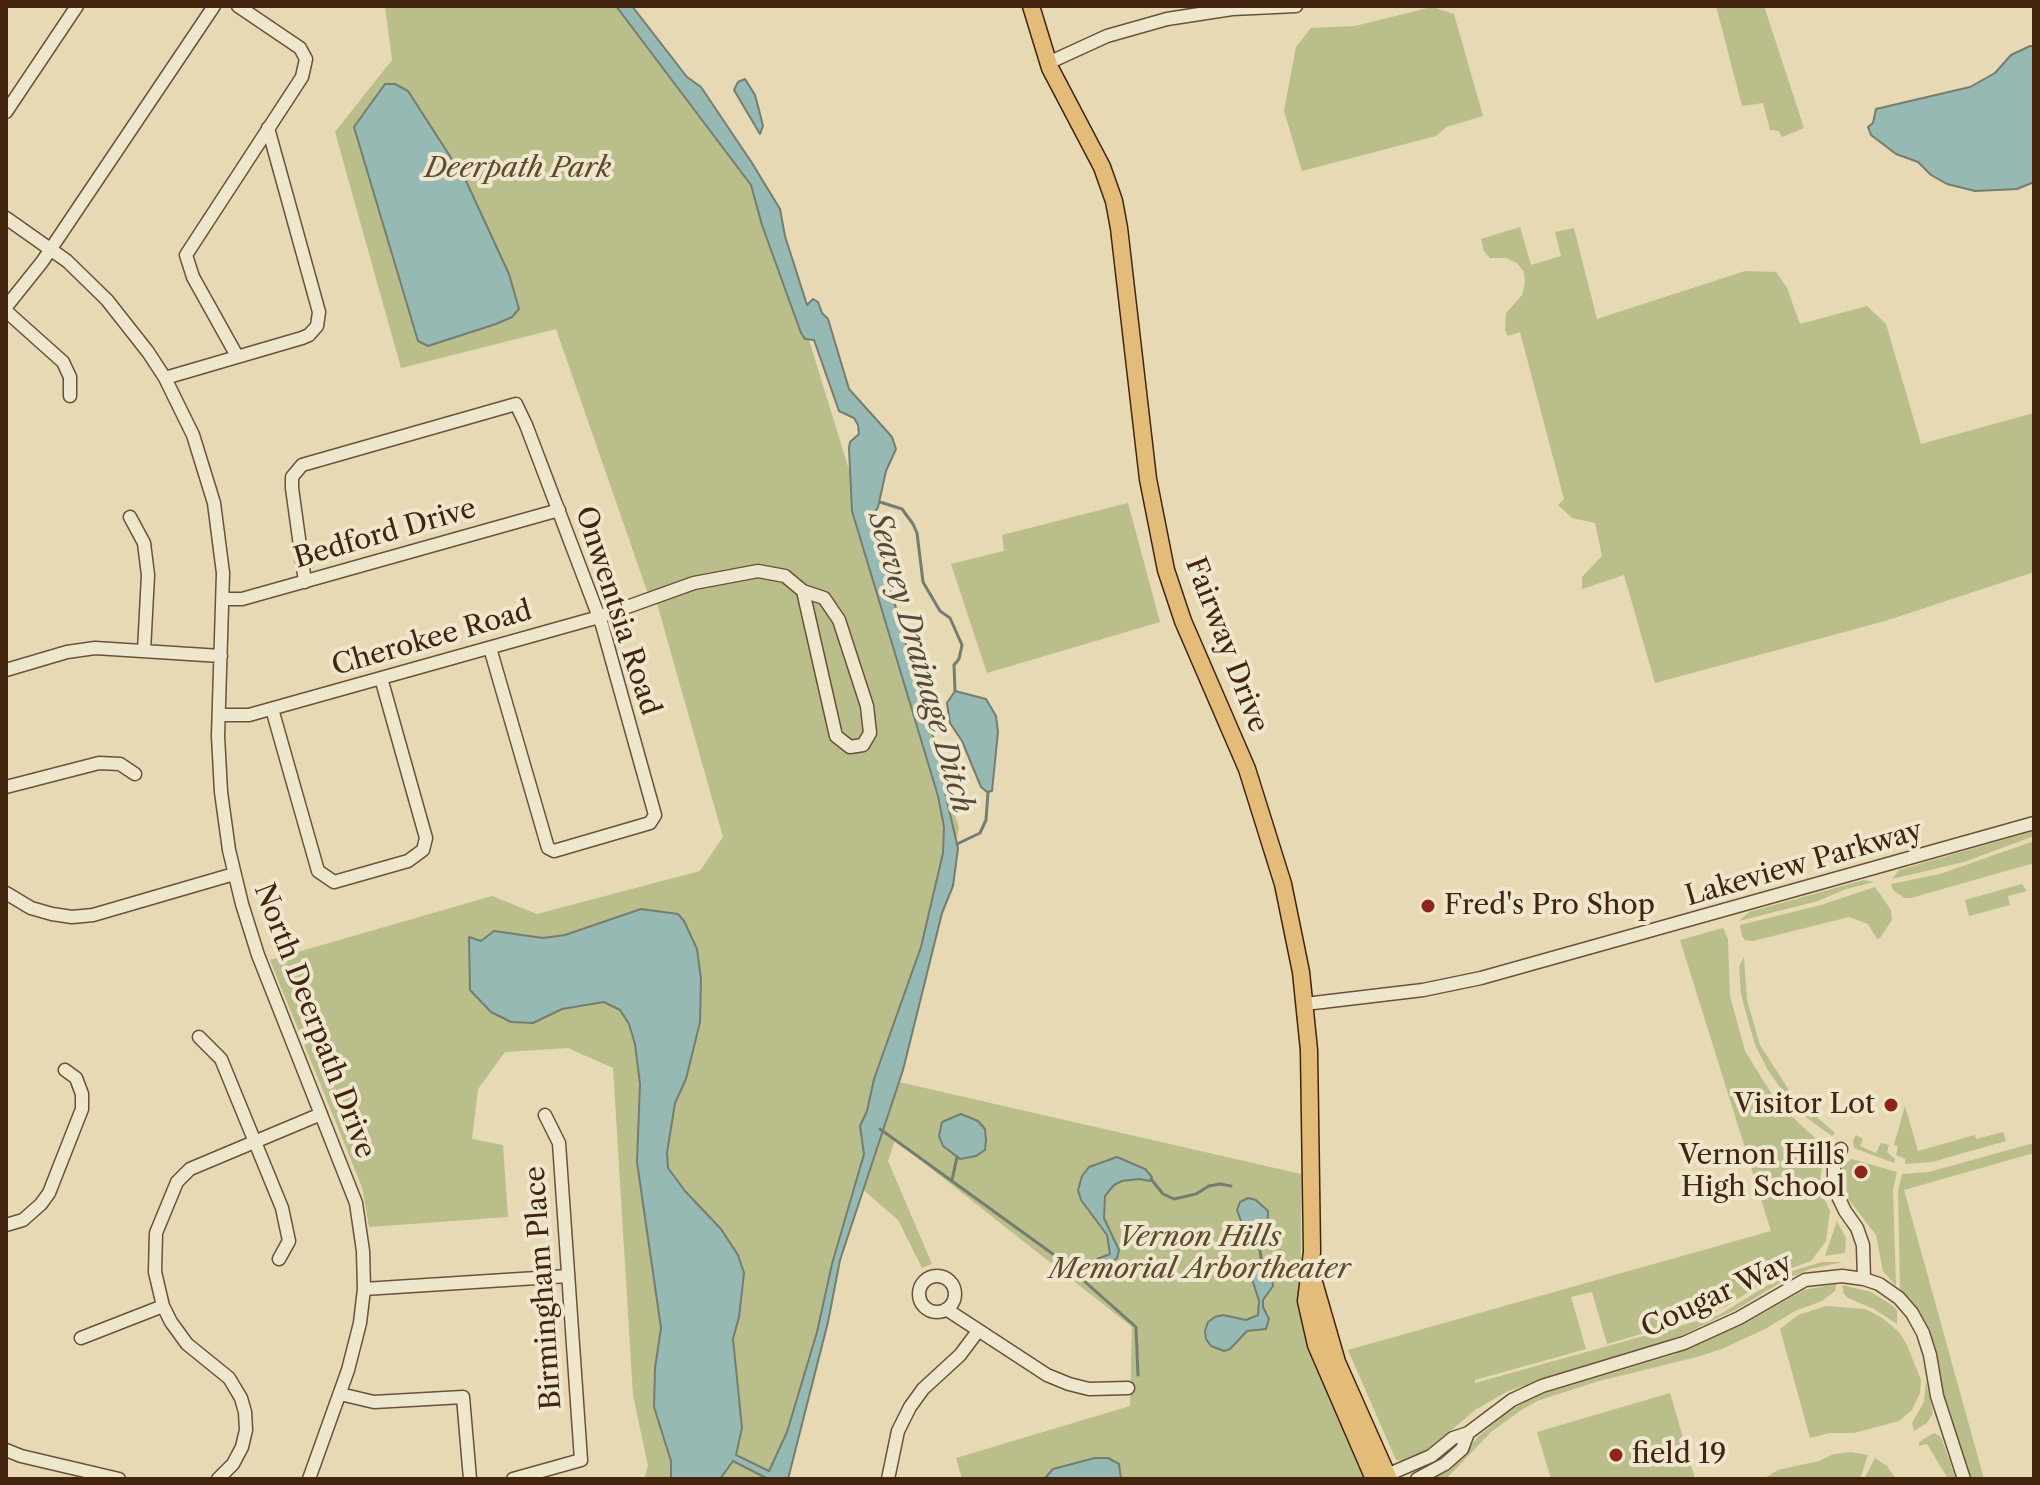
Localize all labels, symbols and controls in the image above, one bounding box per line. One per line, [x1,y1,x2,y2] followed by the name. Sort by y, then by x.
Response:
[425,152,611,186] park label: Deerpath Park
[290,492,480,576] street label: Bedford Drive
[567,502,667,720] street label: Onwentsia Road
[860,508,980,818] water label: Seavey Drainage Ditch
[1177,553,1275,737] street label: Fairway Drive
[328,594,536,684] street label: Cherokee Road
[1682,814,1926,914] street label: Lakeview Parkway
[246,879,382,1163] street label: North Deerpath Drive
[1444,889,1655,923] place label: Fred's Pro Shop
[1419,897,1437,915] marker: Fred's Pro Shop
[1734,1088,1875,1122] place label: Visitor Lot
[1882,1096,1900,1114] marker: Visitor Lot
[1679,1139,1845,1205] place label: Vernon Hills High School
[1852,1163,1870,1181] marker: Vernon Hills High School
[519,1165,569,1411] street label: Birmingham Place
[1049,1221,1351,1287] park label: Vernon Hills Memorial Arbortheater
[1636,1246,1798,1346] street label: Cougar Way
[1632,1438,1726,1472] place label: field 19
[1607,1446,1625,1464] marker: field 19

